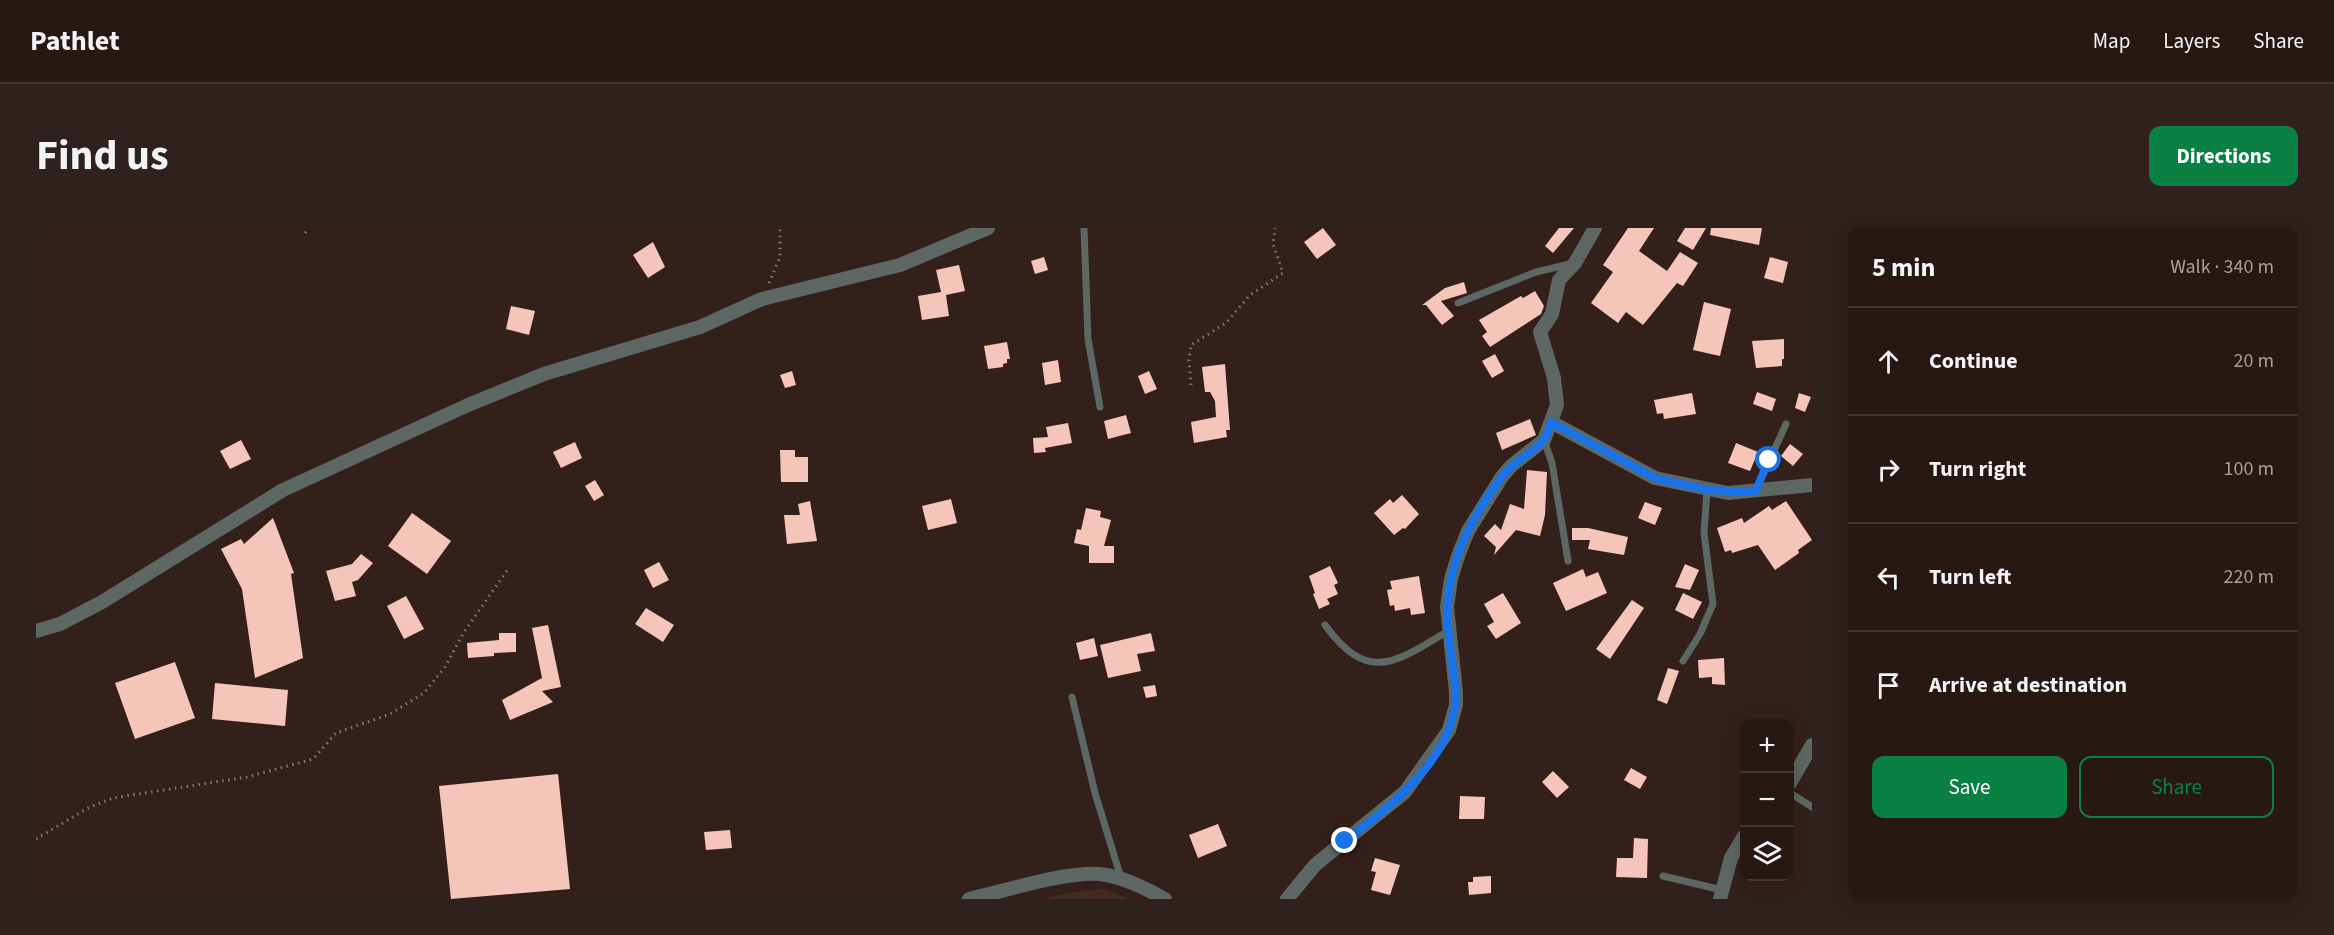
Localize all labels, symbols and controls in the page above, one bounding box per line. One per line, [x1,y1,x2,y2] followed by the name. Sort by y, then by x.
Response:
[30,21,120,61] text: Pathlet
[2093,26,2130,56] text: Map
[2163,26,2220,56] text: Layers
[2253,26,2304,56] text: Share
[36,126,169,186] text: Find us
[2149,126,2298,186] button: Directions
[1872,249,1935,286] text: 5 min
[2170,253,2274,281] text: Walk · 340 m
[1872,345,1905,378] icon: ahead
[1929,345,2018,377] text: Continue
[2234,347,2274,375] text: 20 m
[1755,446,1781,472] route start
[1872,453,1905,486] icon: right
[1929,453,2026,485] text: Turn right
[2224,455,2274,483] text: 100 m
[1872,561,1905,594] icon: left
[1929,561,2011,593] text: Turn left
[2224,563,2274,591] text: 220 m
[1872,669,1905,702] icon: arrive
[1929,669,2127,701] text: Arrive at destination
[1740,719,1794,881] map controls
[1740,719,1794,773] button: +
[1872,756,2067,818] button: Save
[2079,756,2274,818] button: Share
[1740,773,1794,827] button: −
[1331,827,1357,853] route end
[1740,827,1794,881] button: layers

